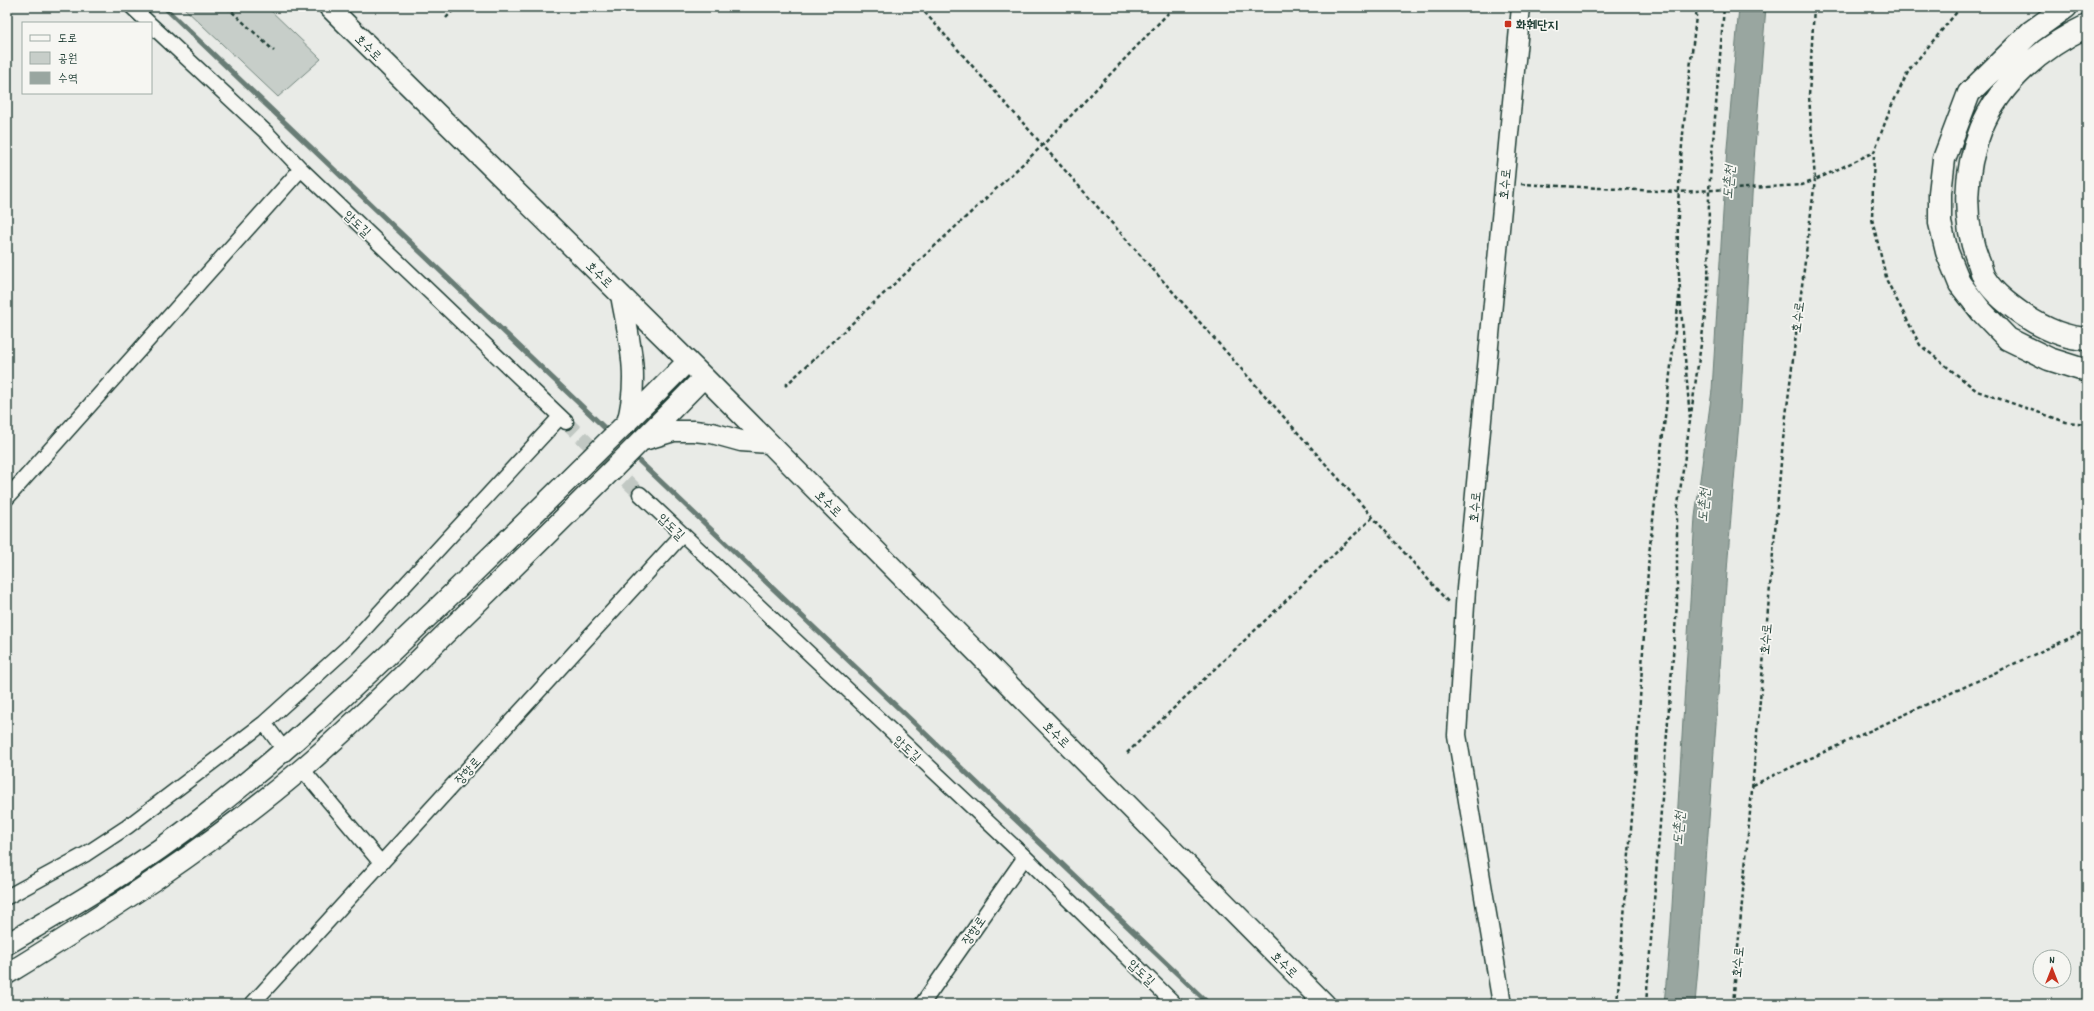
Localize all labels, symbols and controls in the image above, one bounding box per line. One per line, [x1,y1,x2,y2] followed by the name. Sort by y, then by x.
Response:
[1516,17,1558,36] place label: 화훼단지
[1503,19,1513,29] marker: 화훼단지
[22,22,152,94] legend
[58,31,77,48] text: 도로
[349,31,385,67] street label: 호수로
[58,51,77,68] text: 공원
[58,71,78,88] text: 수역
[1719,163,1741,200] water label: 도촌천
[1496,168,1517,201] street label: 호수로
[338,207,374,243] street label: 압도길
[580,258,616,294] street label: 호수로
[1788,301,1811,334] street label: 호수로
[1694,486,1716,523] water label: 도촌천
[809,487,845,523] street label: 호수로
[1466,491,1487,524] street label: 호수로
[652,510,688,546] street label: 압도길
[1757,623,1778,656] street label: 호수로
[1037,718,1073,754] street label: 호수로
[888,732,924,767] street label: 압도길
[451,754,486,790] street label: 장항로
[1669,809,1691,846] water label: 도촌천
[958,913,992,950] street label: 장항로
[1729,946,1750,979] street label: 호수로
[1265,948,1301,984] street label: 호수로
[2032,949,2072,989] north arrow
[2049,953,2055,969] text: N
[1122,956,1158,992] street label: 압도길

